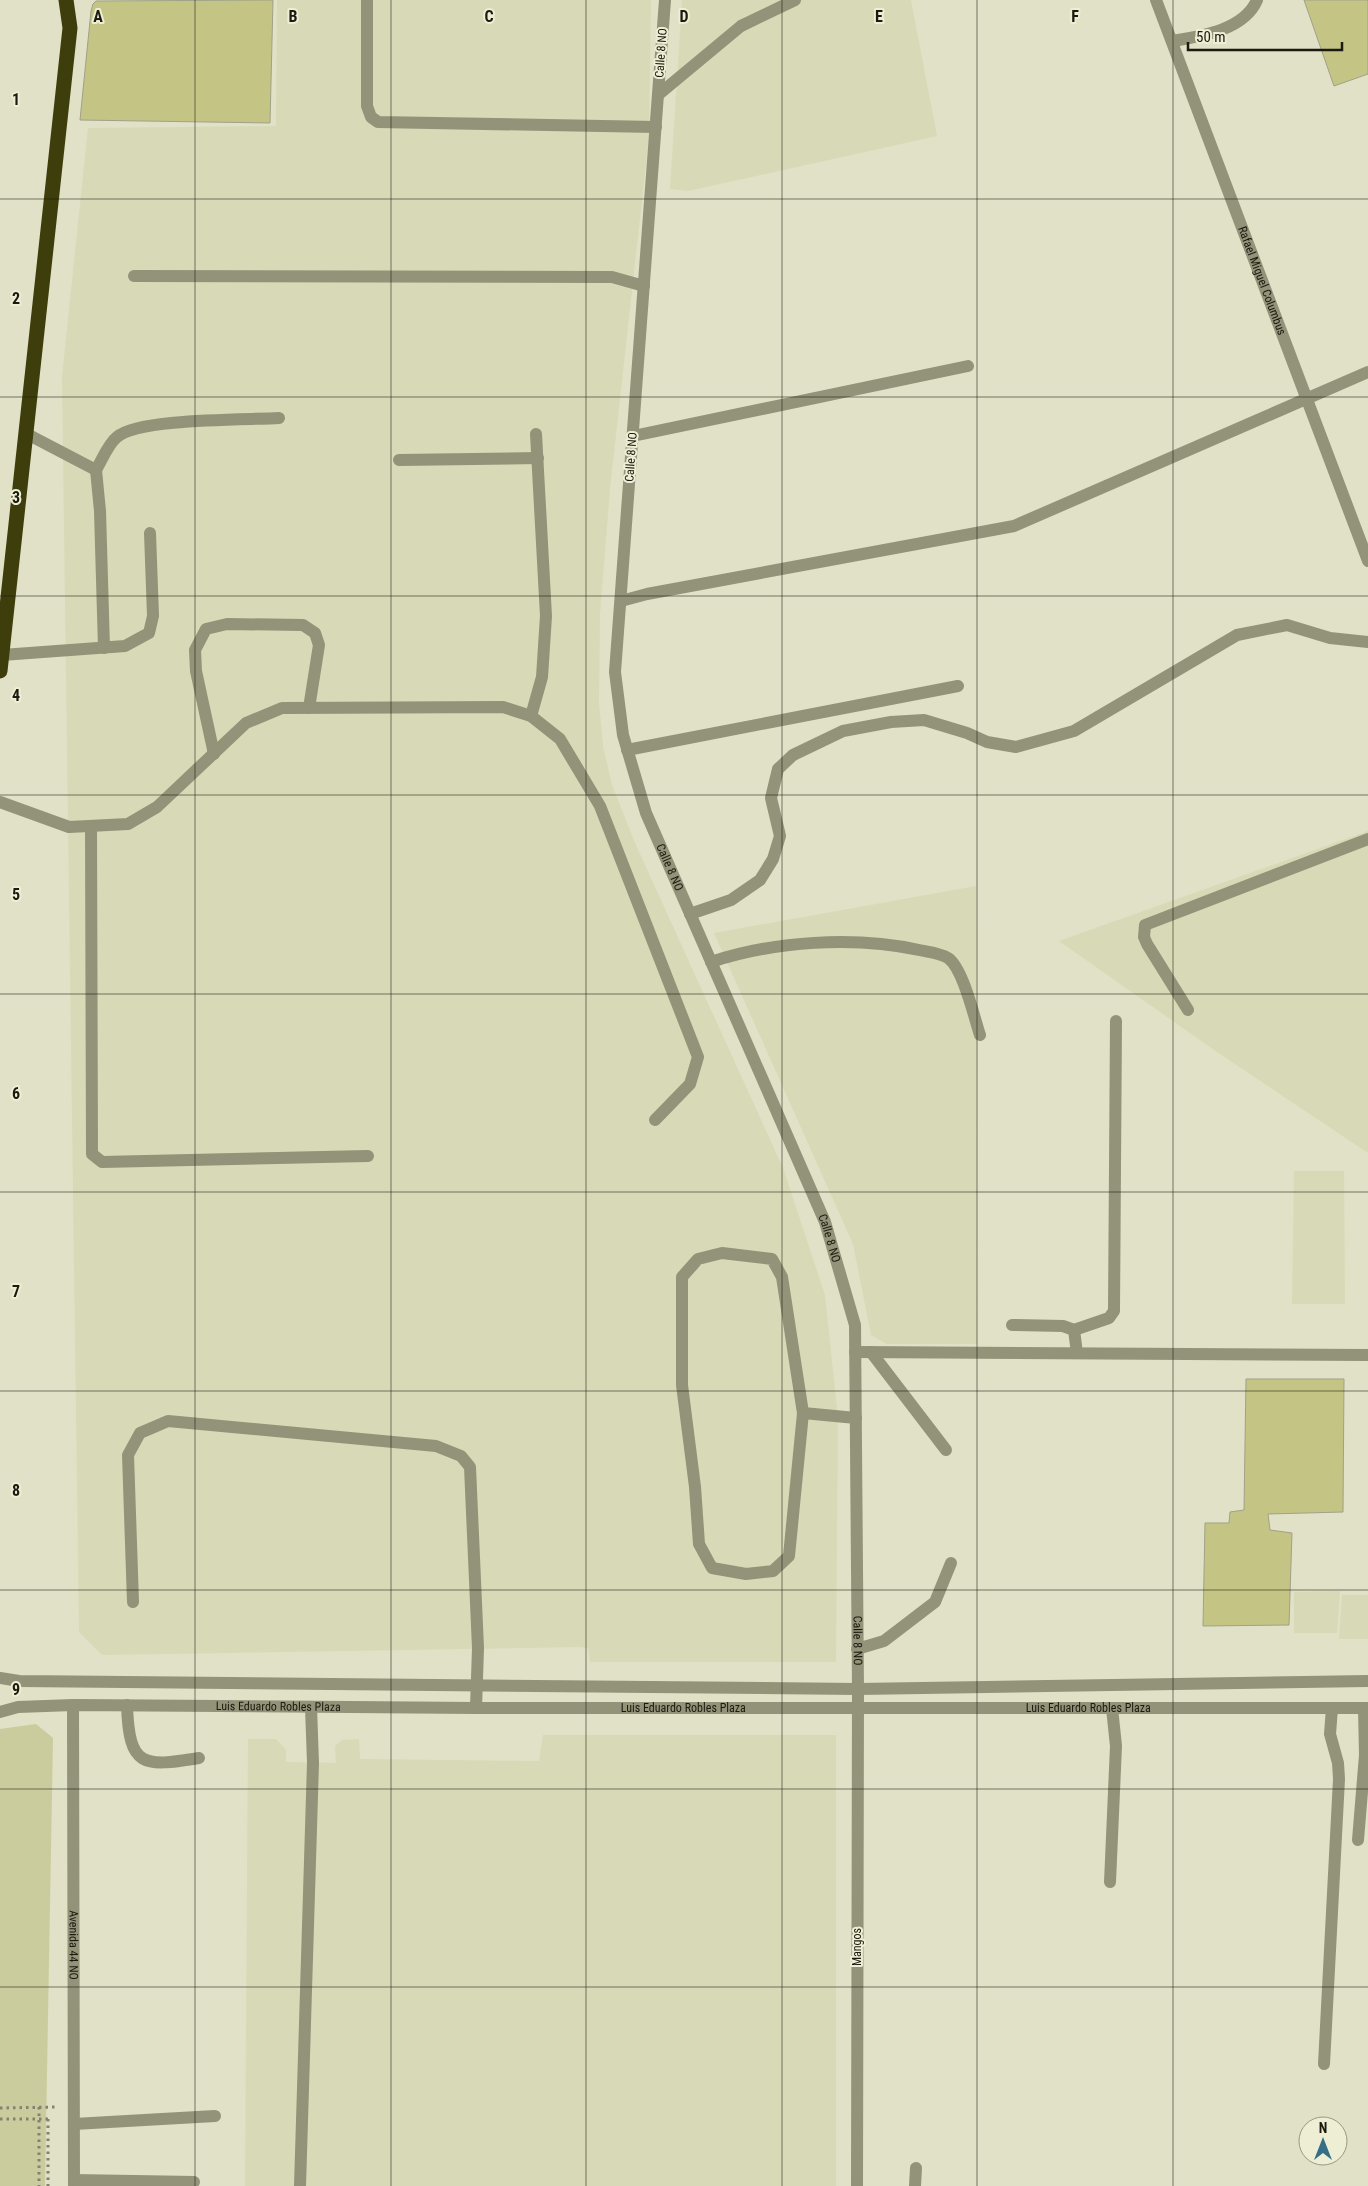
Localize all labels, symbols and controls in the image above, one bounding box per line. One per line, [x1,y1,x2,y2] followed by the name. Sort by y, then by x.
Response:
[93,7,103,26] text: A
[289,7,298,26] text: B
[484,7,494,26] text: C
[679,7,689,26] text: D
[875,7,883,26] text: E
[1071,7,1079,26] text: F
[1188,20,1342,52] scale bar
[652,28,670,78] street label: Calle 8 NO
[1196,28,1226,46] text: 50 m
[12,90,20,109] text: 1
[1235,224,1289,337] street label: Rafael Miguel Columbus
[12,289,20,308] text: 2
[622,432,640,482] street label: Calle 8 NO
[12,488,20,507] text: 3
[12,686,20,705] text: 4
[653,842,686,893] street label: Calle 8 NO
[12,885,20,904] text: 5
[12,1084,20,1103] text: 6
[815,1212,843,1264] street label: Calle 8 NO
[12,1282,20,1301] text: 7
[12,1481,20,1500] text: 8
[850,1616,865,1666] street label: Calle 8 NO
[12,1680,20,1699] text: 9
[216,1699,341,1714] street label: Luis Eduardo Robles Plaza
[621,1701,746,1715] street label: Luis Eduardo Robles Plaza
[1026,1701,1151,1715] street label: Luis Eduardo Robles Plaza
[66,1910,81,1980] street label: Avenida 44 NO
[850,1928,864,1966] street label: Mangos
[1298,2116,1348,2166] north arrow
[1319,2120,1327,2136] text: N

